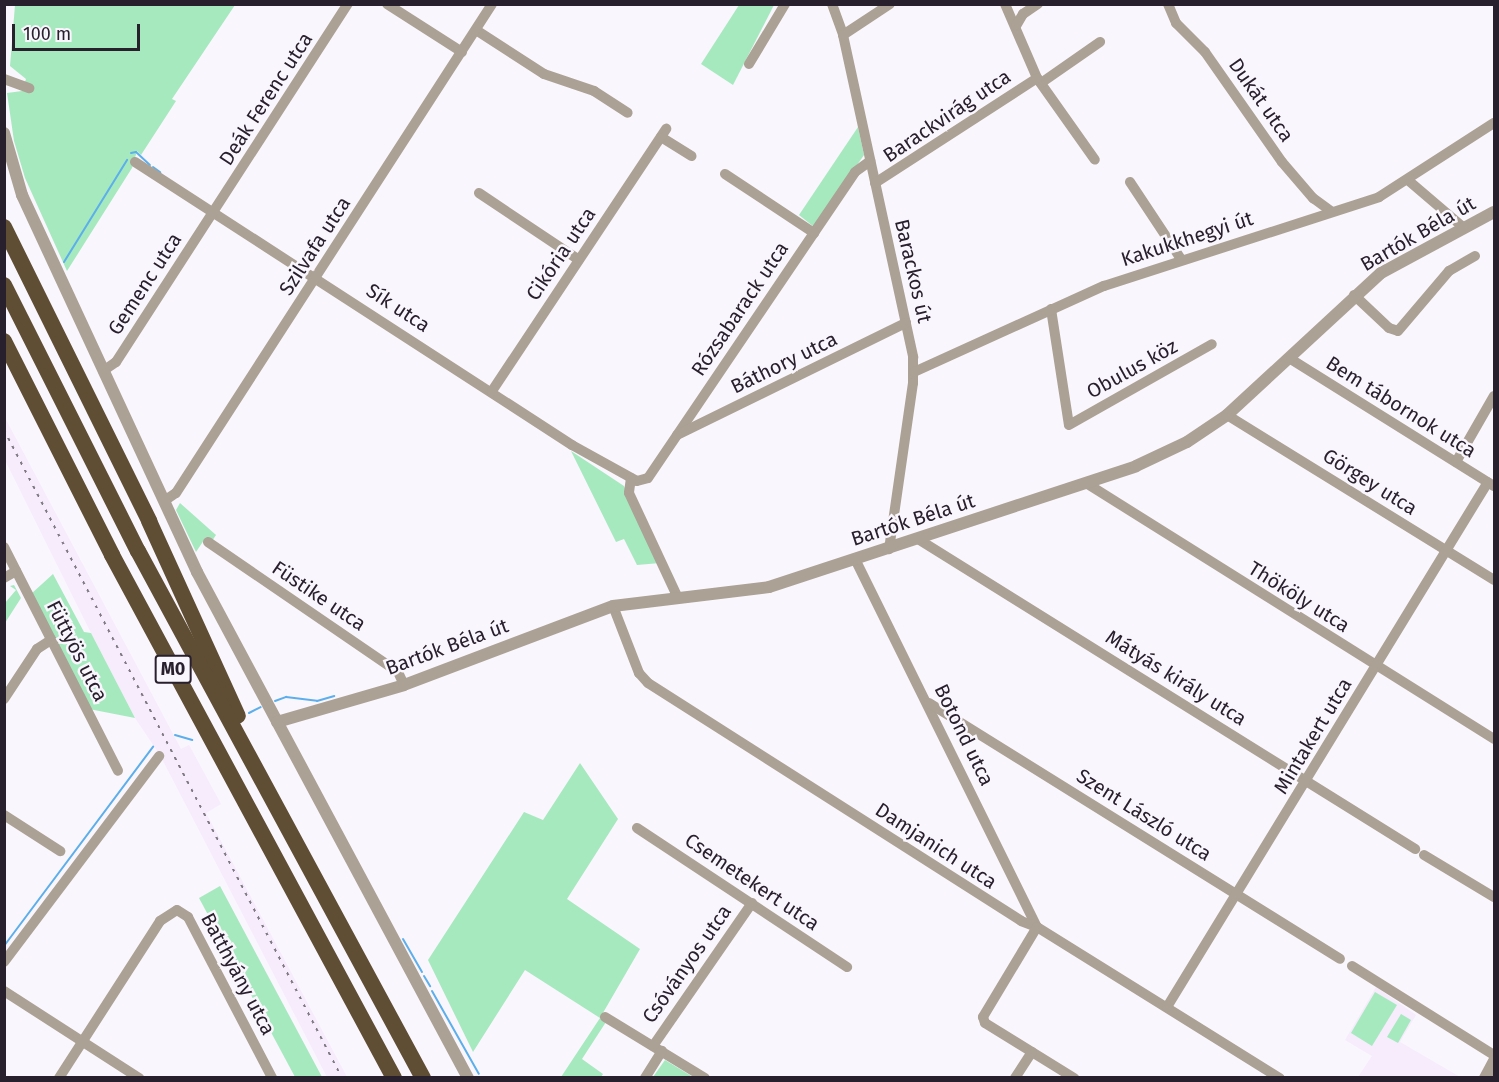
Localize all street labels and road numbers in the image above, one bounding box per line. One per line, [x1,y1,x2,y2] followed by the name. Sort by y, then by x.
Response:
[214,28,318,170] street label: Deák Ferenc utca
[1223,54,1299,146] street label: Dukát utca
[879,65,1015,167] street label: Barackvirág utca
[1356,191,1480,277] street label: Bartók Béla út
[274,192,356,300] street label: Szilvafa utca
[521,203,601,305] street label: Cikória utca
[1118,206,1256,272] street label: Kakukkhegyi út
[889,217,937,325] street label: Barackos út
[103,228,187,340] street label: Gemenc utca
[686,237,794,381] street label: Rózsabarack utca
[362,279,434,337] street label: Sík utca
[727,327,841,399] street label: Báthory utca
[1083,334,1181,404] street label: Obulus köz
[1322,351,1480,463] street label: Bem tábornok utca
[1318,444,1422,520] street label: Görgey utca
[848,489,978,551] street label: Bartók Béla út
[268,556,370,636] street label: Füstike utca
[1244,556,1354,638] street label: Thököly utca
[41,597,113,705] street label: Füttyös utca
[382,614,512,680] street label: Bartók Béla út
[1101,625,1251,731] street label: Mátyás király utca
[154,654,192,684] road number: M0
[1269,674,1357,798] street label: Mintakert utca
[929,680,999,790] street label: Botond utca
[1072,764,1216,866] street label: Szent László utca
[871,798,1001,894] street label: Damjanich utca
[680,828,824,936] street label: Csemetekert utca
[637,900,737,1028] street label: Csóványos utca
[196,909,280,1039] street label: Batthyány utca

